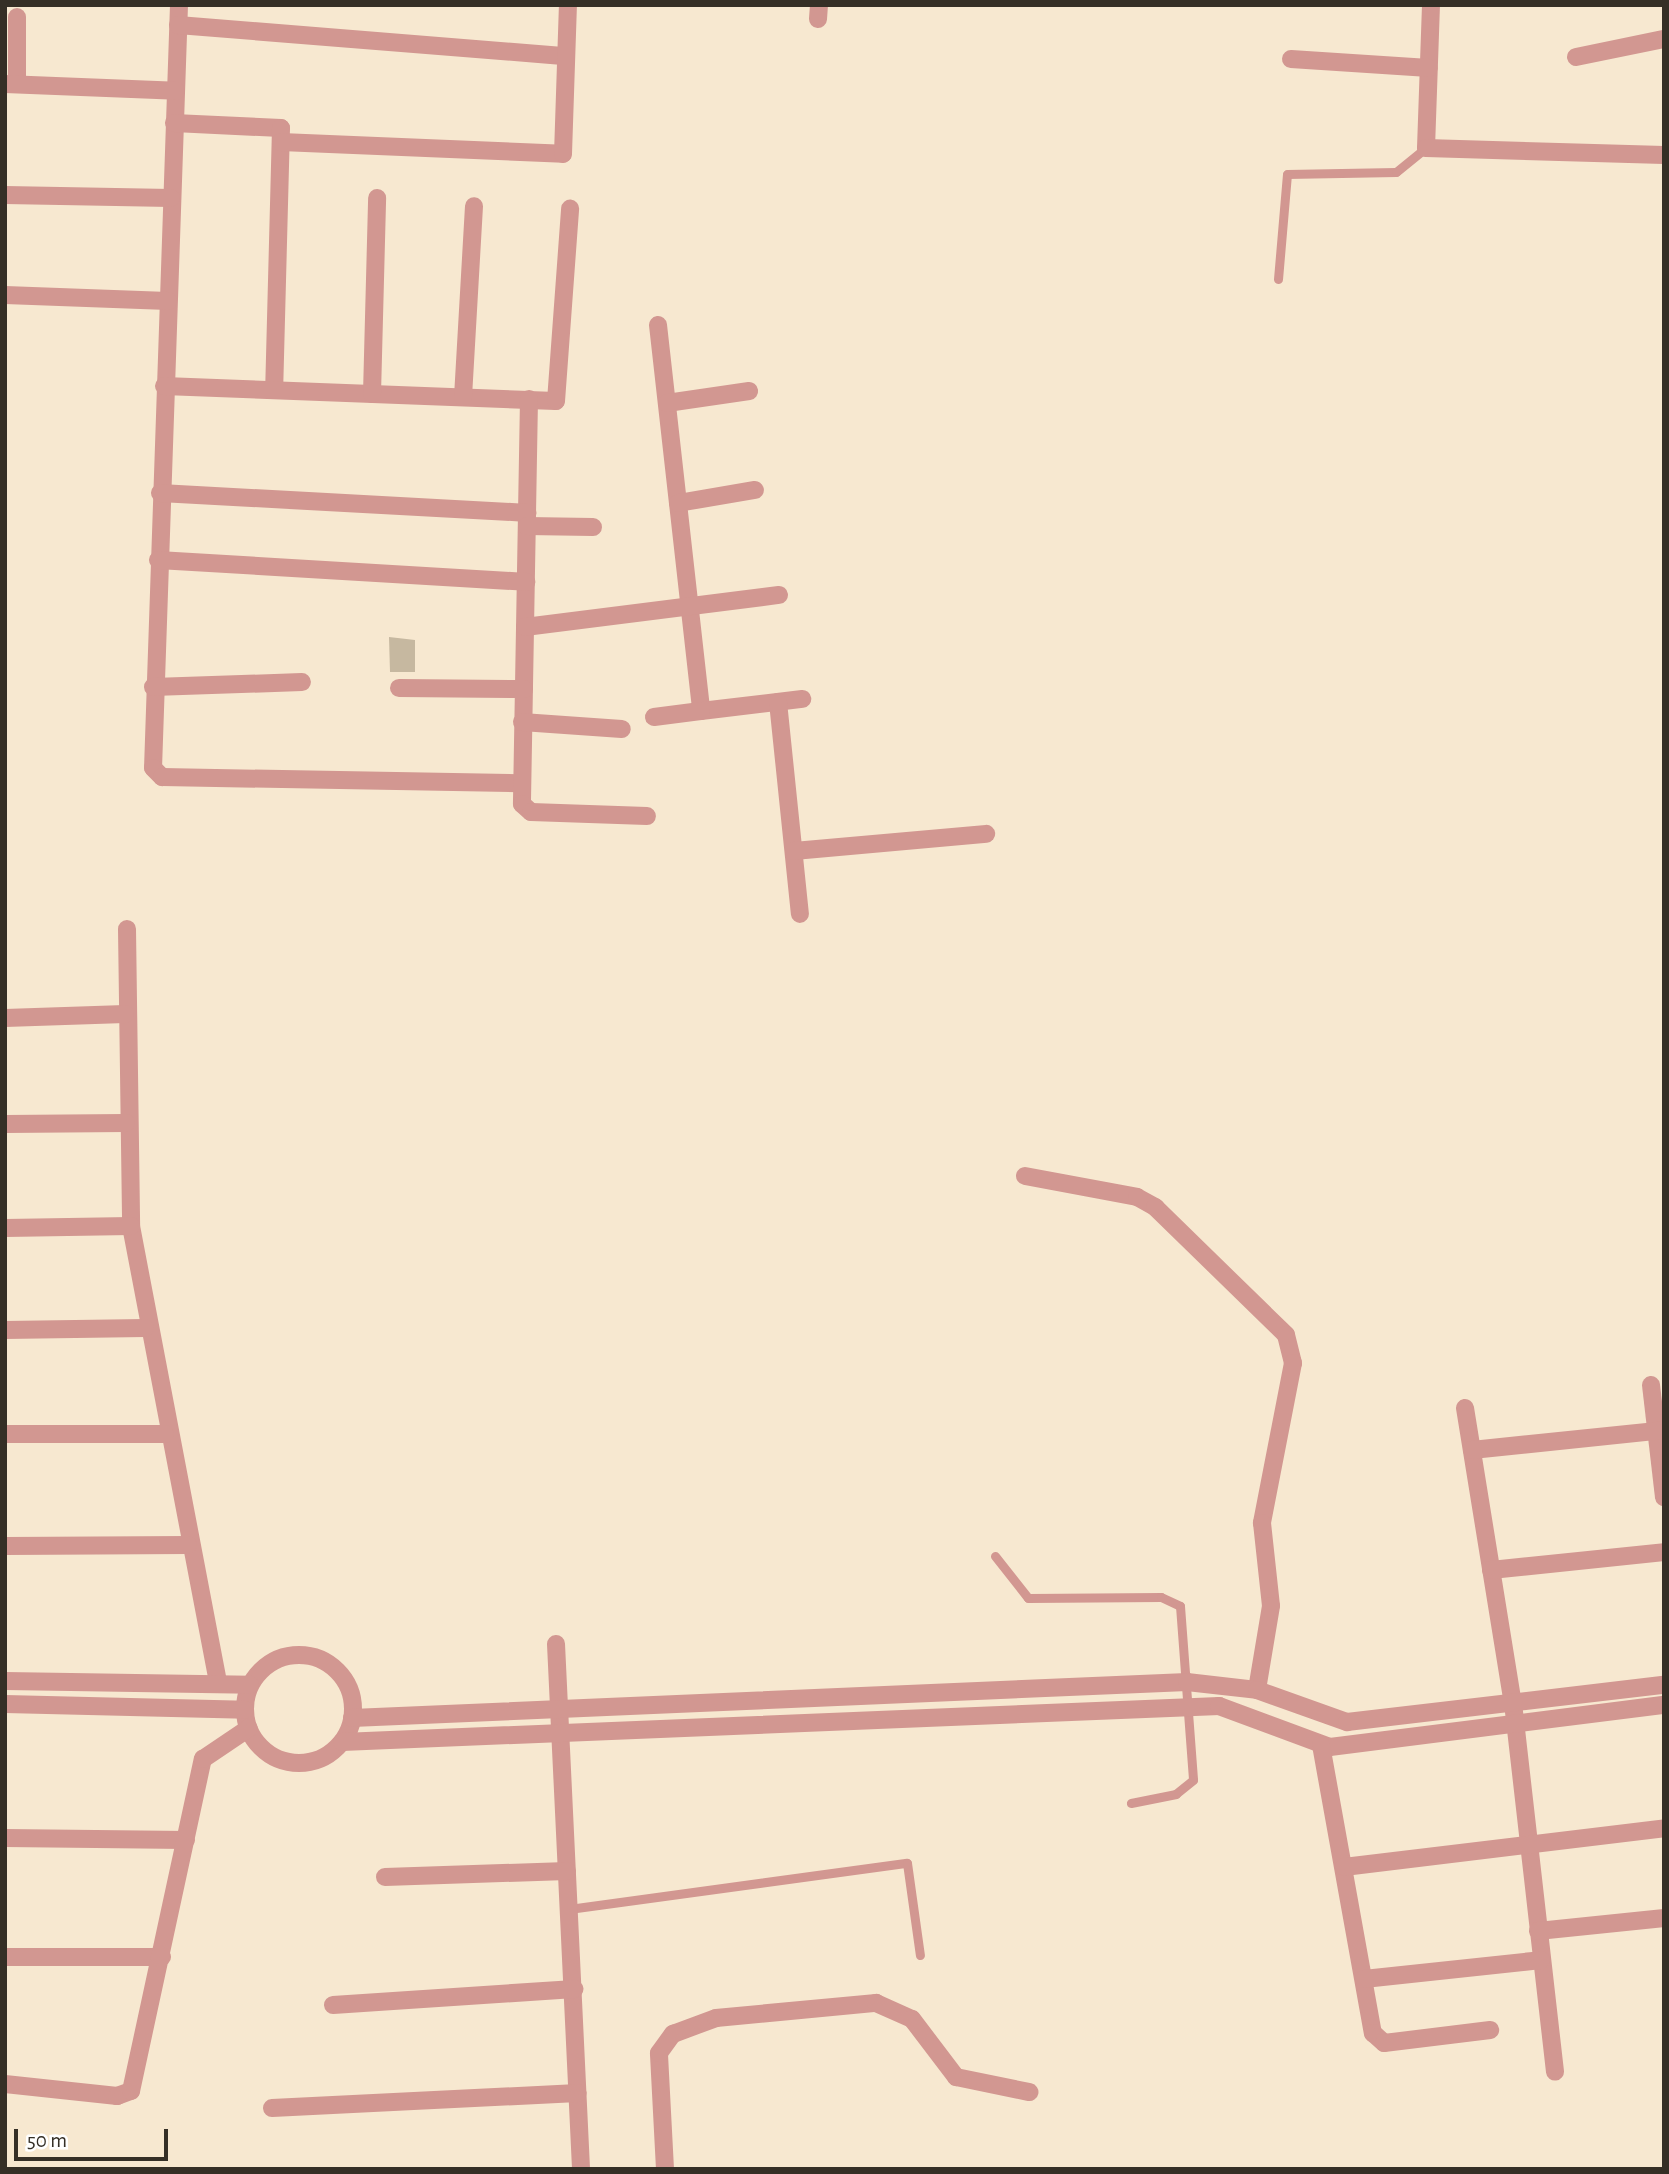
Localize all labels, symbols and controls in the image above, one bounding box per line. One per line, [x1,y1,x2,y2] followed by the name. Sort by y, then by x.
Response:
[18,2114,172,2158] scale bar
[27,2130,67,2151] text: 50 m

